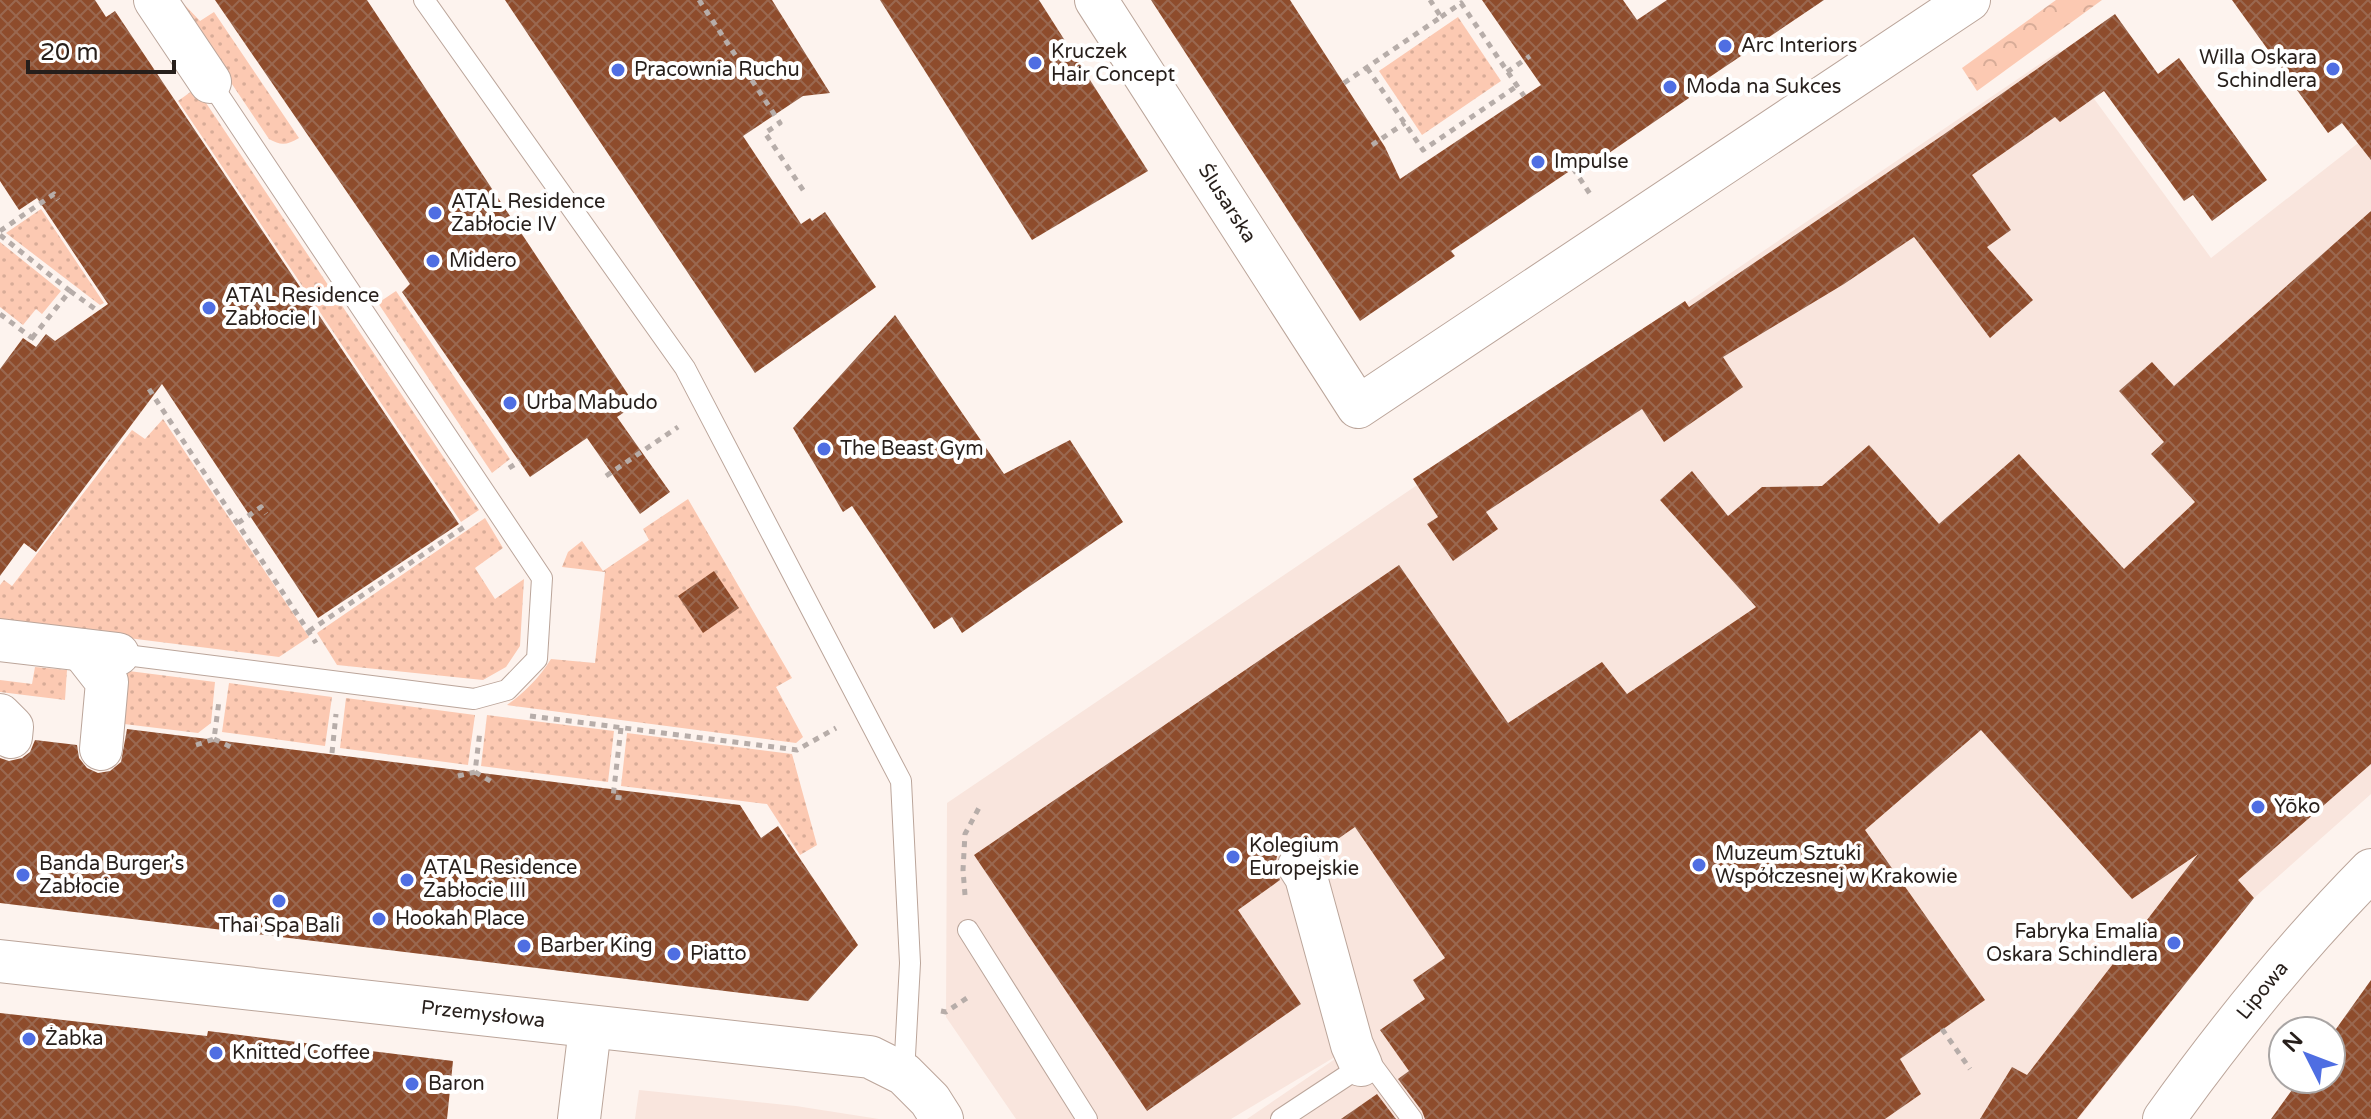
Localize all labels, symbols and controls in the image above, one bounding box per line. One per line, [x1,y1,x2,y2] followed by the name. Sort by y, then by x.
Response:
[28,24,174,74] scale bar
[1741,34,1857,58] place label: Arc Interiors
[1716,37,1734,55] marker: Arc Interiors
[40,38,98,67] text: 20 m
[1051,40,1176,87] place label: Kruczek Hair Concept
[2199,46,2317,93] place label: Willa Oskara Schindlera
[1026,54,1044,72] marker: Kruczek Hair Concept
[634,58,800,82] place label: Pracownia Ruchu
[2324,60,2342,78] marker: Willa Oskara Schindlera
[609,61,627,79] marker: Pracownia Ruchu
[1686,75,1841,99] place label: Moda na Sukces
[1661,78,1679,96] marker: Moda na Sukces
[1554,150,1629,174] place label: Impulse
[1529,153,1547,171] marker: Impulse
[1193,159,1261,248] street label: Ślusarska
[451,190,605,237] place label: ATAL Residence Zabłocie IV
[426,204,444,222] marker: ATAL Residence Zabłocie IV
[449,249,517,273] place label: Midero
[424,252,442,270] marker: Midero
[225,284,379,331] place label: ATAL Residence Zabłocie I
[200,299,218,317] marker: ATAL Residence Zabłocie I
[526,391,658,415] place label: Urba Mabudo
[501,394,519,412] marker: Urba Mabudo
[840,437,984,461] place label: The Beast Gym
[815,440,833,458] marker: The Beast Gym
[2274,795,2320,819] place label: Yōko
[2249,798,2267,816] marker: Yōko
[1249,834,1359,881] place label: Kolegium Europejskie
[1715,842,1958,889] place label: Muzeum Sztuki Współczesnej w Krakowie
[1224,848,1242,866] marker: Kolegium Europejskie
[39,852,184,899] place label: Banda Burger's Zabłocie
[423,856,577,903] place label: ATAL Residence Zabłocie III
[1690,856,1708,874] marker: Muzeum Sztuki Współczesnej w Krakowie
[14,866,32,884] marker: Banda Burger's Zabłocie
[398,871,416,889] marker: ATAL Residence Zabłocie III
[270,892,288,910] marker: Thai Spa Bali
[395,907,525,931] place label: Hookah Place
[370,910,388,928] marker: Hookah Place
[218,914,340,938] place label: Thai Spa Bali
[1986,920,2158,967] place label: Fabryka Emalia Oskara Schindlera
[540,934,653,958] place label: Barber King
[2165,934,2183,952] marker: Fabryka Emalia Oskara Schindlera
[515,937,533,955] marker: Barber King
[690,942,747,966] place label: Piatto
[665,945,683,963] marker: Piatto
[2232,957,2294,1024] street label: Lipowa
[420,996,547,1033] street label: Przemysłowa
[2267,1015,2347,1095] north arrow
[45,1027,104,1051] place label: Żabka
[2277,1027,2308,1058] text: N
[20,1030,38,1048] marker: Żabka
[232,1041,370,1065] place label: Knitted Coffee
[207,1044,225,1062] marker: Knitted Coffee
[428,1072,485,1096] place label: Baron
[403,1075,421,1093] marker: Baron

